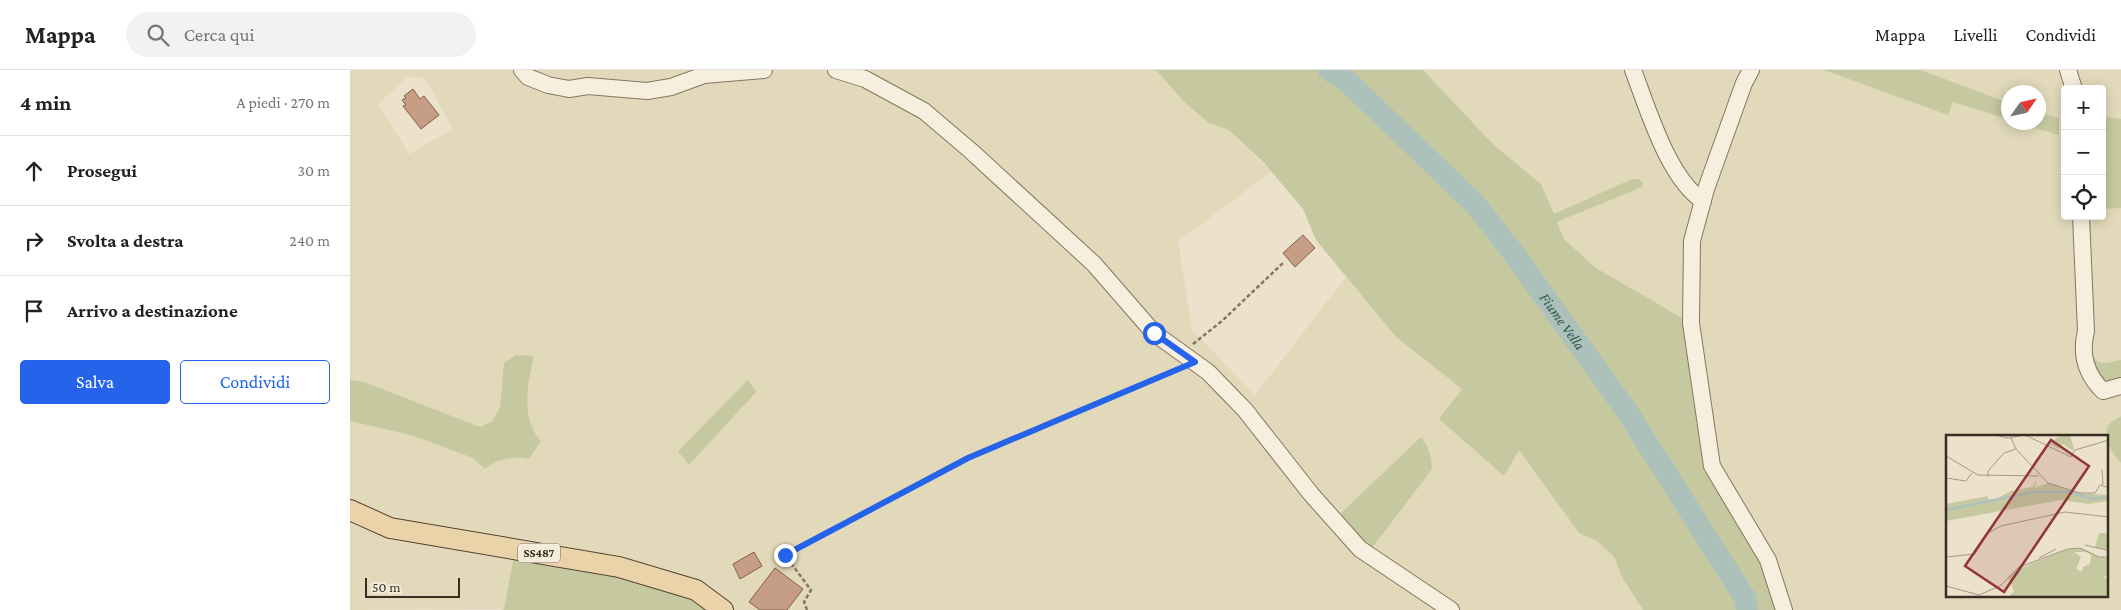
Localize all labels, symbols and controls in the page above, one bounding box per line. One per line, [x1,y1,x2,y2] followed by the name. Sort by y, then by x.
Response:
[126,12,476,57] search box
[25,21,96,48] text: Mappa
[144,21,172,49] icon: search
[184,24,255,45] text: Cerca qui
[1875,25,1926,45] text: Mappa
[1954,25,1997,45] text: Livelli
[2025,25,2096,45] text: Condividi
[2001,85,2046,130] north arrow
[2061,85,2106,220] map controls
[2061,85,2106,130] button: +
[20,91,71,115] text: 4 min
[236,94,330,111] text: A piedi · 270 m
[2061,130,2106,175] button: −
[20,157,48,185] icon: ahead
[67,160,137,181] text: Prosegui
[298,162,330,179] text: 30 m
[2061,175,2106,220] button: locate
[20,227,48,255] icon: right
[67,230,183,251] text: Svolta a destra
[289,232,330,249] text: 240 m
[1536,290,1588,353] water label: Fiume Vella
[20,297,48,325] icon: arrive
[67,300,238,321] text: Arrivo a destinazione
[1143,322,1166,345] route start
[20,360,170,404] button: Salva
[180,360,330,404] button: Condividi
[1946,435,2108,598] inset map
[518,543,560,562] road number: SS487
[774,544,797,567] route end
[365,575,460,598] scale bar
[372,579,400,595] text: 50 m

